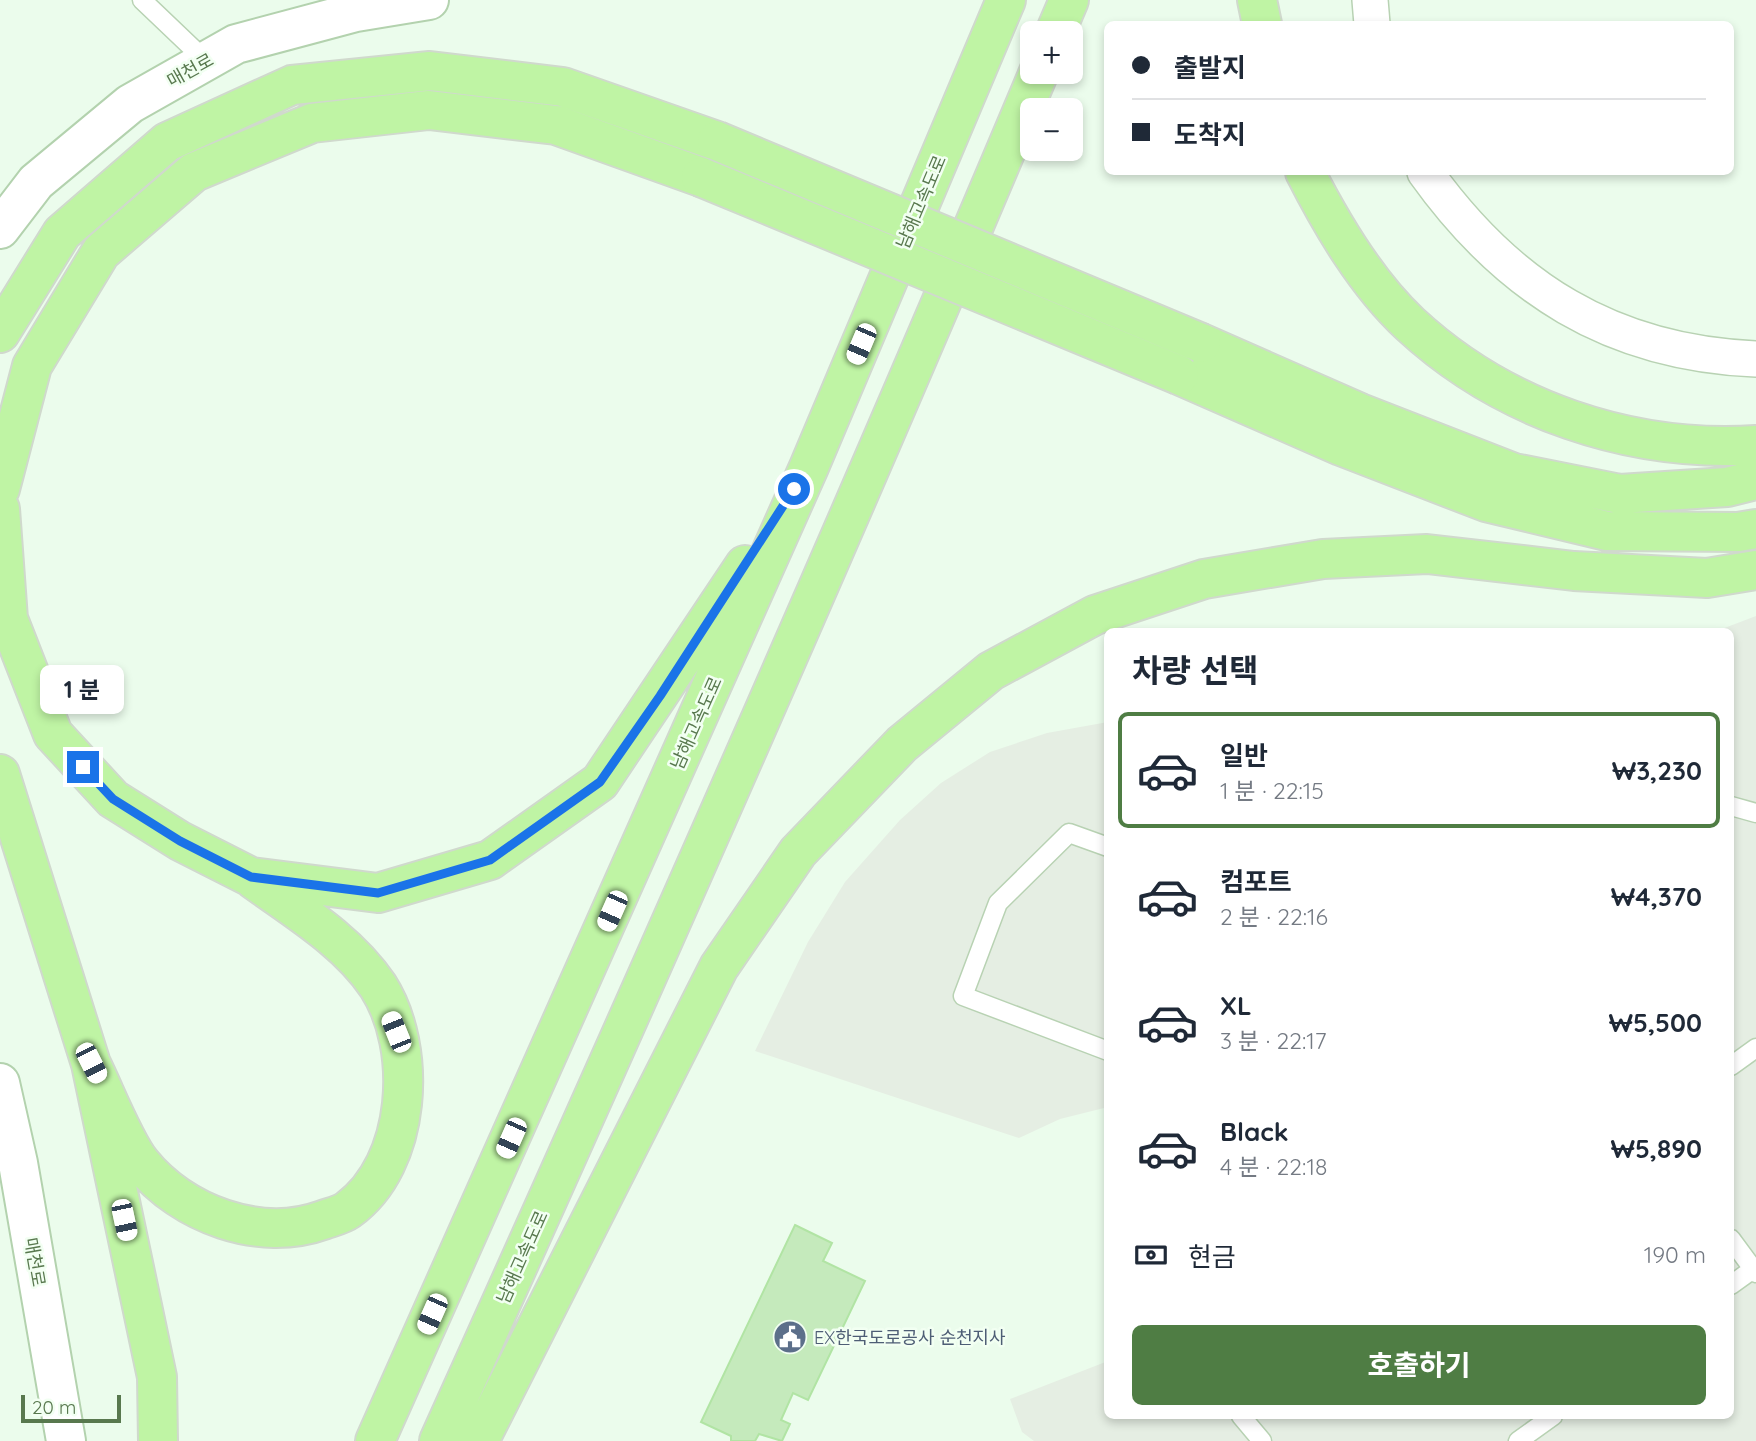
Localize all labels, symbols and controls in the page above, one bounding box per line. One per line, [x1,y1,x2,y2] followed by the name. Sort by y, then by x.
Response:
[1020,21,1083,161] map controls
[1020,21,1083,84] button: +
[163,48,217,92] street label: 매천로
[1174,51,1246,84] text: 출발지
[1020,98,1083,161] button: −
[1174,118,1246,151] text: 도착지
[891,152,951,252] street label: 남해고속도로
[844,321,879,367] car
[778,473,810,505] route start
[1132,650,1259,690] text: 차량 선택
[41,666,125,714] callout: 1 분
[665,673,727,773] street label: 남해고속도로
[64,675,100,704] text: 1 분
[1136,739,1199,802] icon: car
[1220,739,1268,772] text: 일반
[67,751,99,783] route end
[1612,754,1702,787] text: ₩3,230
[1220,776,1324,805] text: 1 분 · 22:15
[1136,865,1199,928] icon: car
[1220,865,1292,898] text: 컴포트
[1611,880,1702,913] text: ₩4,370
[594,888,631,934] car
[1220,902,1328,931] text: 2 분 · 22:16
[1220,989,1252,1022] text: XL
[1136,991,1199,1054] icon: car
[1608,1006,1702,1039] text: ₩5,500
[379,1009,414,1055] car
[1220,1026,1327,1055] text: 3 분 · 22:17
[73,1040,110,1086] car
[493,1115,530,1161] car
[1220,1115,1289,1148] text: Black
[1136,1117,1199,1180] icon: car
[1610,1132,1702,1165] text: ₩5,890
[1220,1152,1327,1181] text: 4 분 · 22:18
[110,1197,139,1243] car
[491,1207,553,1307] street label: 남해고속도로
[19,1236,51,1288] street label: 매천로
[1132,1236,1170,1274] icon: cash
[1188,1240,1236,1273] text: 현금
[1644,1240,1706,1269] text: 190 m
[414,1291,451,1337] car
[771,1318,809,1356] public building icon: EX한국도로공사 순천지사
[1132,1325,1706,1405] button: 호출하기
[814,1326,1006,1349] place label: EX한국도로공사 순천지사
[21,1392,121,1424] scale bar
[32,1395,76,1419] text: 20 m

